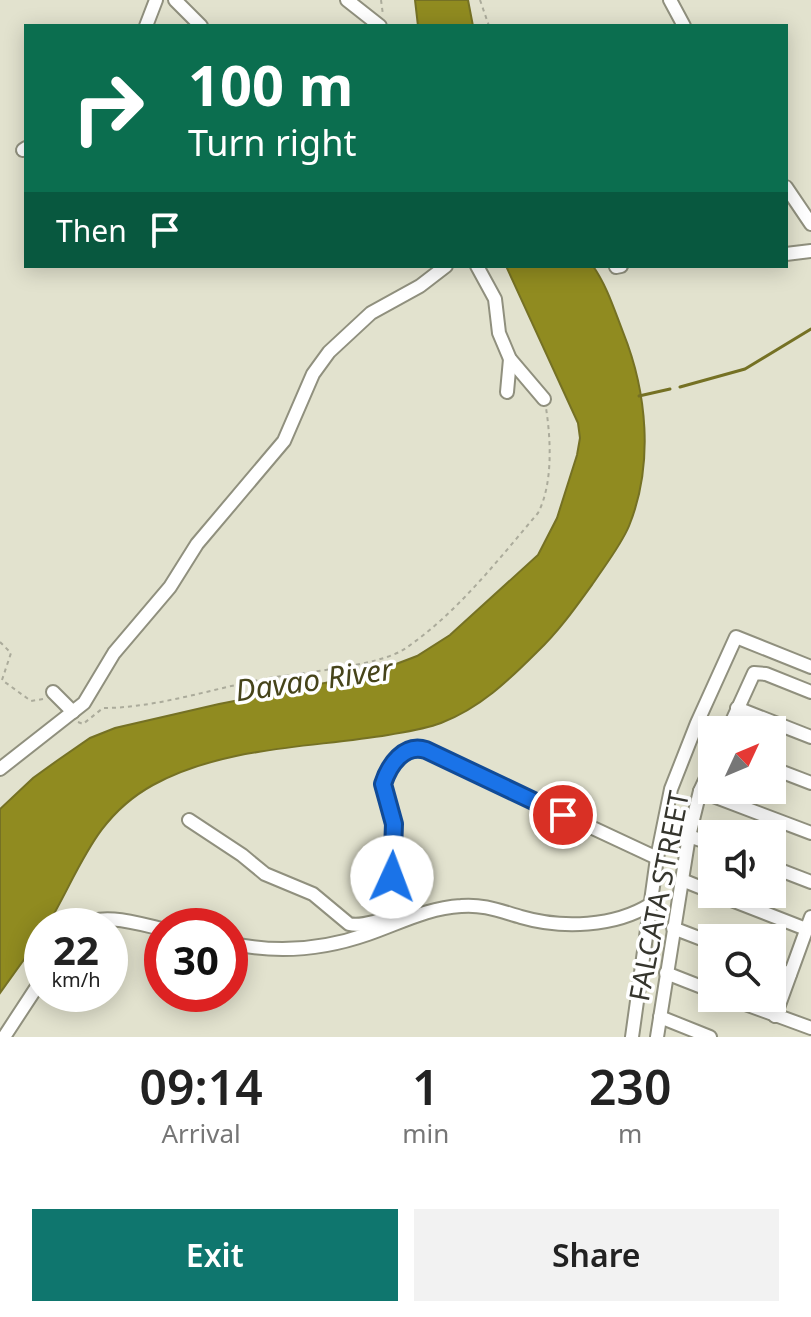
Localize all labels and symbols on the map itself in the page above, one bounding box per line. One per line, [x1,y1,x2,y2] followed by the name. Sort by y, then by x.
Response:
[233,648,396,710] water label: Davao River
[698,716,786,804] north arrow
[529,781,597,849] pin
[619,787,697,1004] street label: FALCATA STREET
[350,835,434,919] position arrow
[144,908,248,1012] speed limit sign: 30

